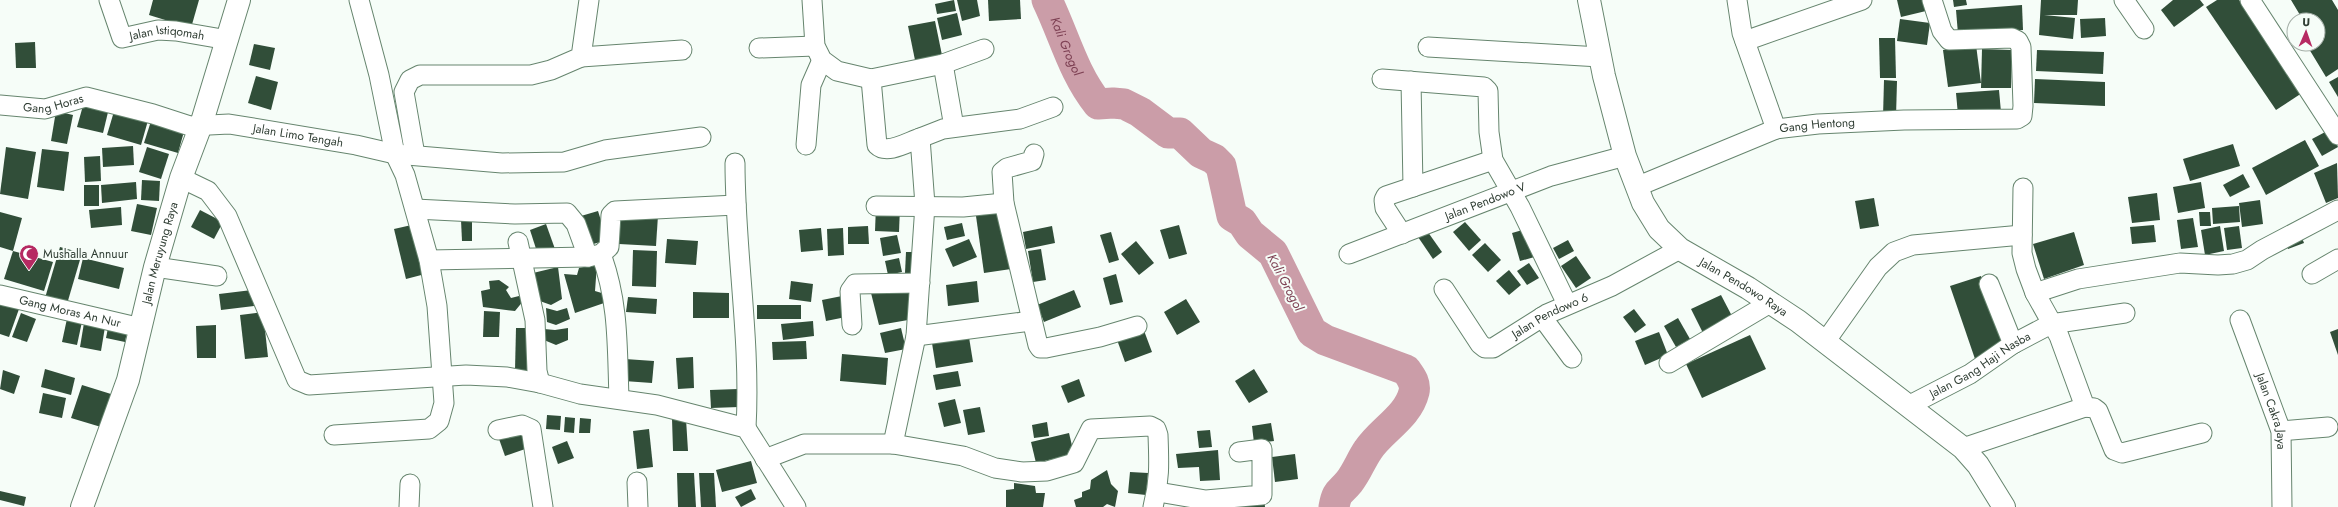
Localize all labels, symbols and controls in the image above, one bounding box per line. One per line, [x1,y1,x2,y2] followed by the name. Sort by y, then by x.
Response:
[2286,12,2326,52] north arrow
[1046,14,1088,80] water label: Kali Grogol
[2302,14,2310,30] text: U
[126,21,206,46] street label: Jalan Istiqomah
[22,89,86,118] street label: Gang Horas
[1779,113,1855,138] street label: Gang Hentong
[250,119,344,152] street label: Jalan Limo Tengah
[1440,178,1528,226] street label: Jalan Pendowo V
[137,200,183,308] street label: Jalan Meruyung Raya
[18,243,40,271] mosque icon: Mushalla Annuur
[43,245,129,263] place label: Mushalla Annuur
[1263,250,1309,315] water label: Kali Grogol
[1694,252,1791,321] street label: Jalan Pendowo Raya
[1507,288,1591,344] street label: Jalan Pendowo 6
[17,291,124,332] street label: Gang Moras An Nur
[1924,327,2034,403] street label: Jalan Gang Haji Nasba
[2251,369,2290,450] street label: Jalan Cakra Jaya

